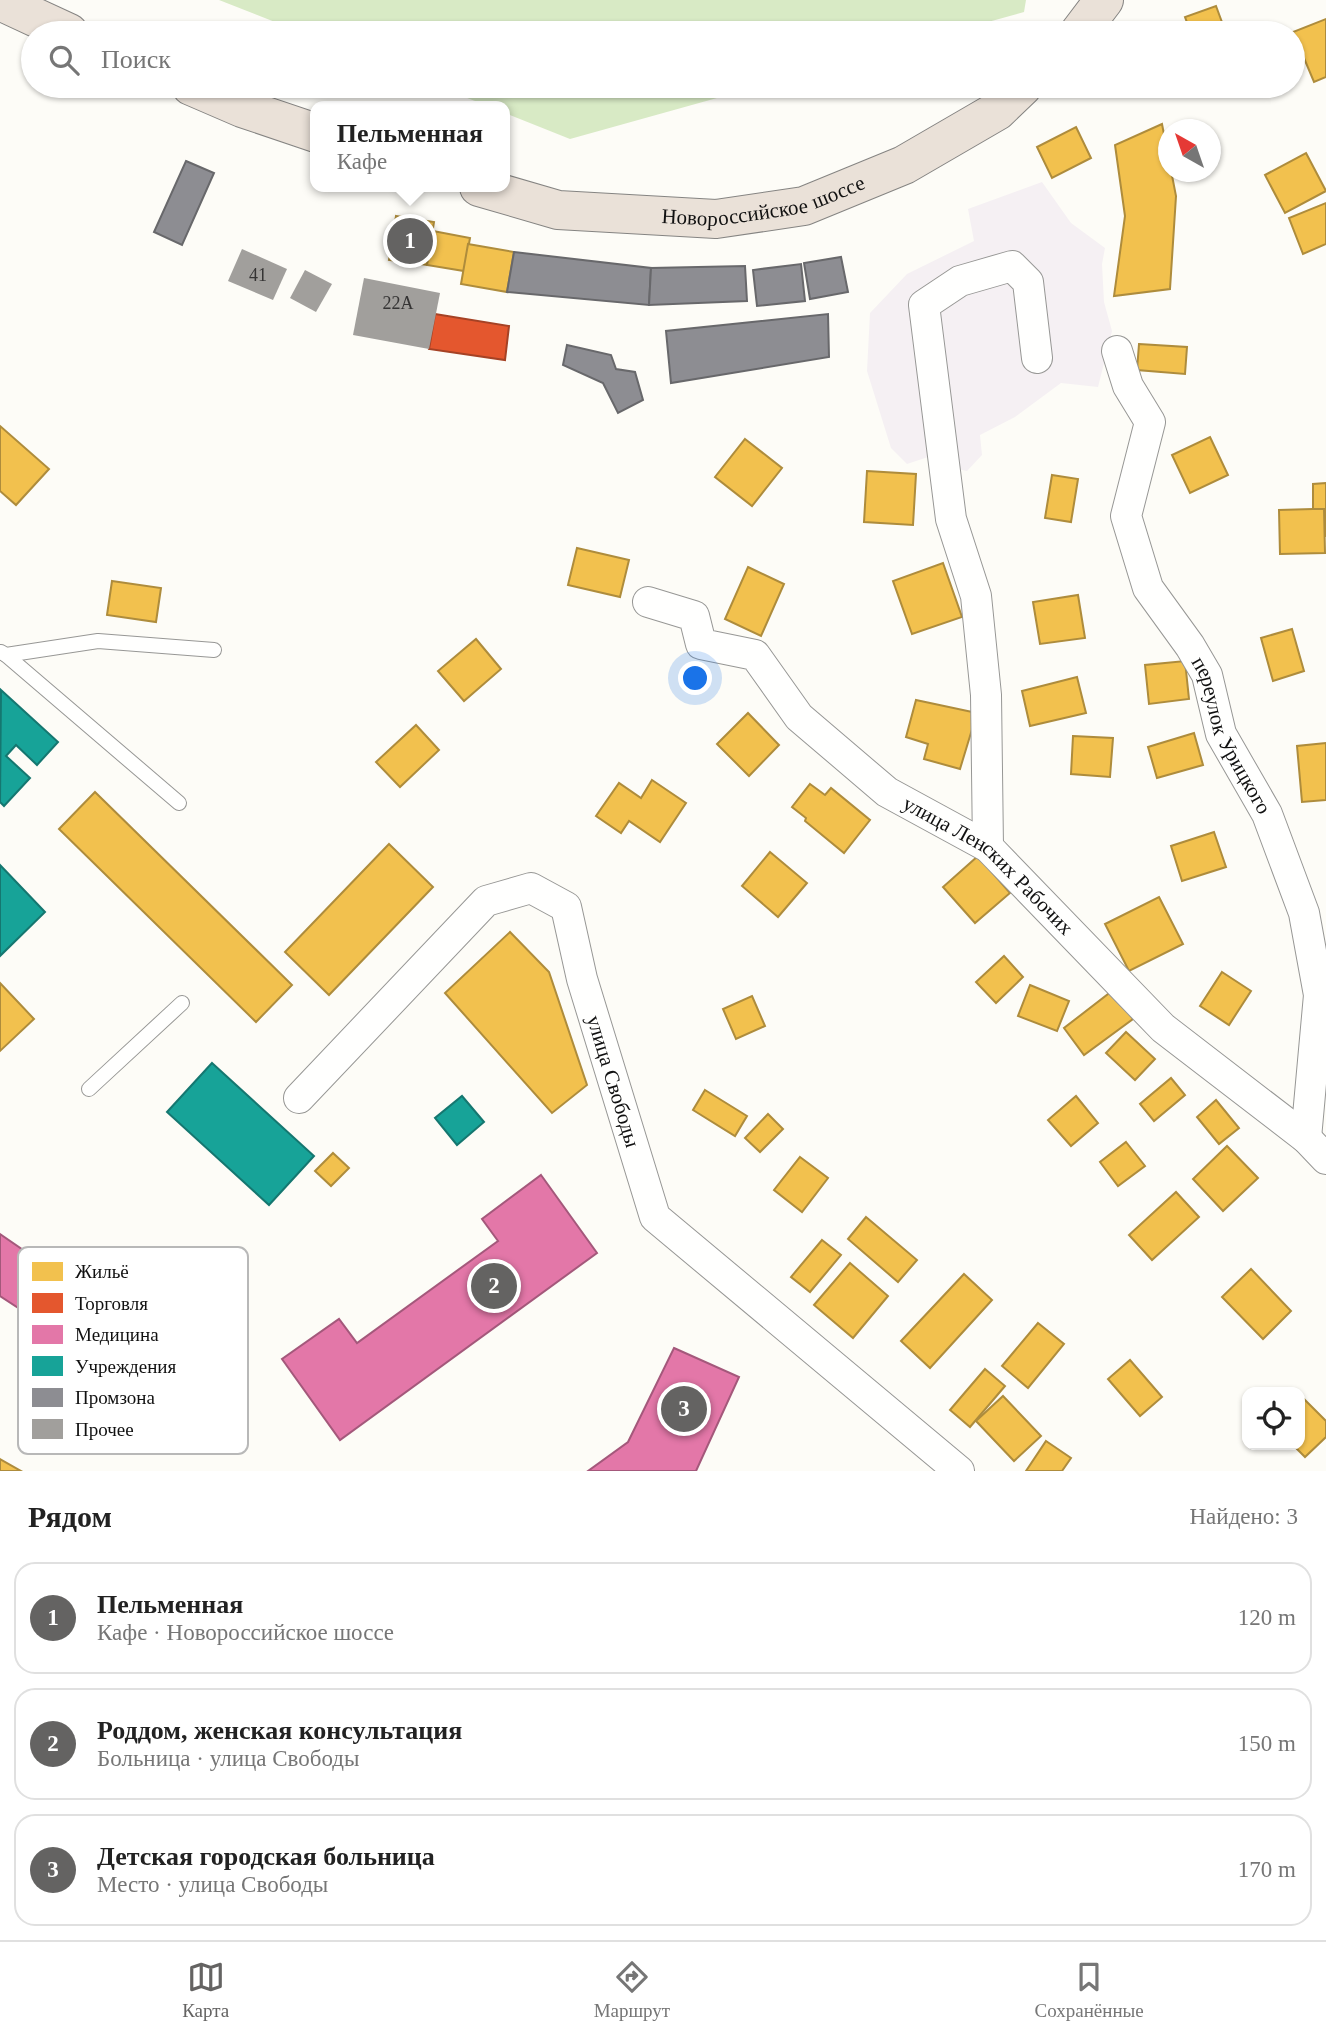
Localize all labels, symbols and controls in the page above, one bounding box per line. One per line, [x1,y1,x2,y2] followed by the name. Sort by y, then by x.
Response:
[21,21,1305,98] search box
[45,41,83,79] icon: search
[101,45,171,74] text: Поиск
[310,101,510,192] popup
[337,119,483,148] text: Пельменная
[1158,119,1221,182] north arrow
[337,149,387,174] text: Кафе
[661,170,868,231] street label: Новороссийское шоссе
[387,215,433,267] pin: 1
[249,265,267,285] house number: 41
[383,293,414,313] house number: 22А
[1187,652,1276,818] street label: переулок Урицкого
[678,661,712,695] your location
[899,791,1079,940] street label: улица Ленских Рабочих
[582,1012,645,1150] street label: улица Свободы
[18,1247,248,1454] legend
[471,1260,517,1312] pin: 2
[75,1261,129,1282] text: Жильё
[75,1293,148,1314] text: Торговля
[75,1324,159,1345] text: Медицина
[75,1356,177,1377] text: Учреждения
[661,1383,707,1435] pin: 3
[75,1387,155,1408] text: Промзона
[1242,1387,1305,1450] map controls
[1242,1387,1305,1450] button: locate
[75,1419,134,1440] text: Прочее
[28,1500,112,1533] text: Рядом
[1190,1504,1298,1529] text: Найдено: 3
[97,1590,243,1619] text: Пельменная
[47,1605,59,1630] text: 1
[1238,1605,1296,1630] text: 120 m
[97,1620,394,1645] text: Кафе · Новороссийское шоссе
[97,1716,462,1745] text: Роддом, женская консультация
[47,1731,59,1756] text: 2
[1238,1731,1296,1756] text: 150 m
[97,1746,359,1771] text: Больница · улица Свободы
[97,1842,435,1871] text: Детская городская больница
[47,1857,59,1882] text: 3
[1238,1857,1296,1882] text: 170 m
[97,1872,328,1897] text: Место · улица Свободы
[182,1958,229,2022] tab: Карта
[594,1958,670,2022] tab: Маршрут
[1035,1958,1144,2022] tab: Сохранённые

